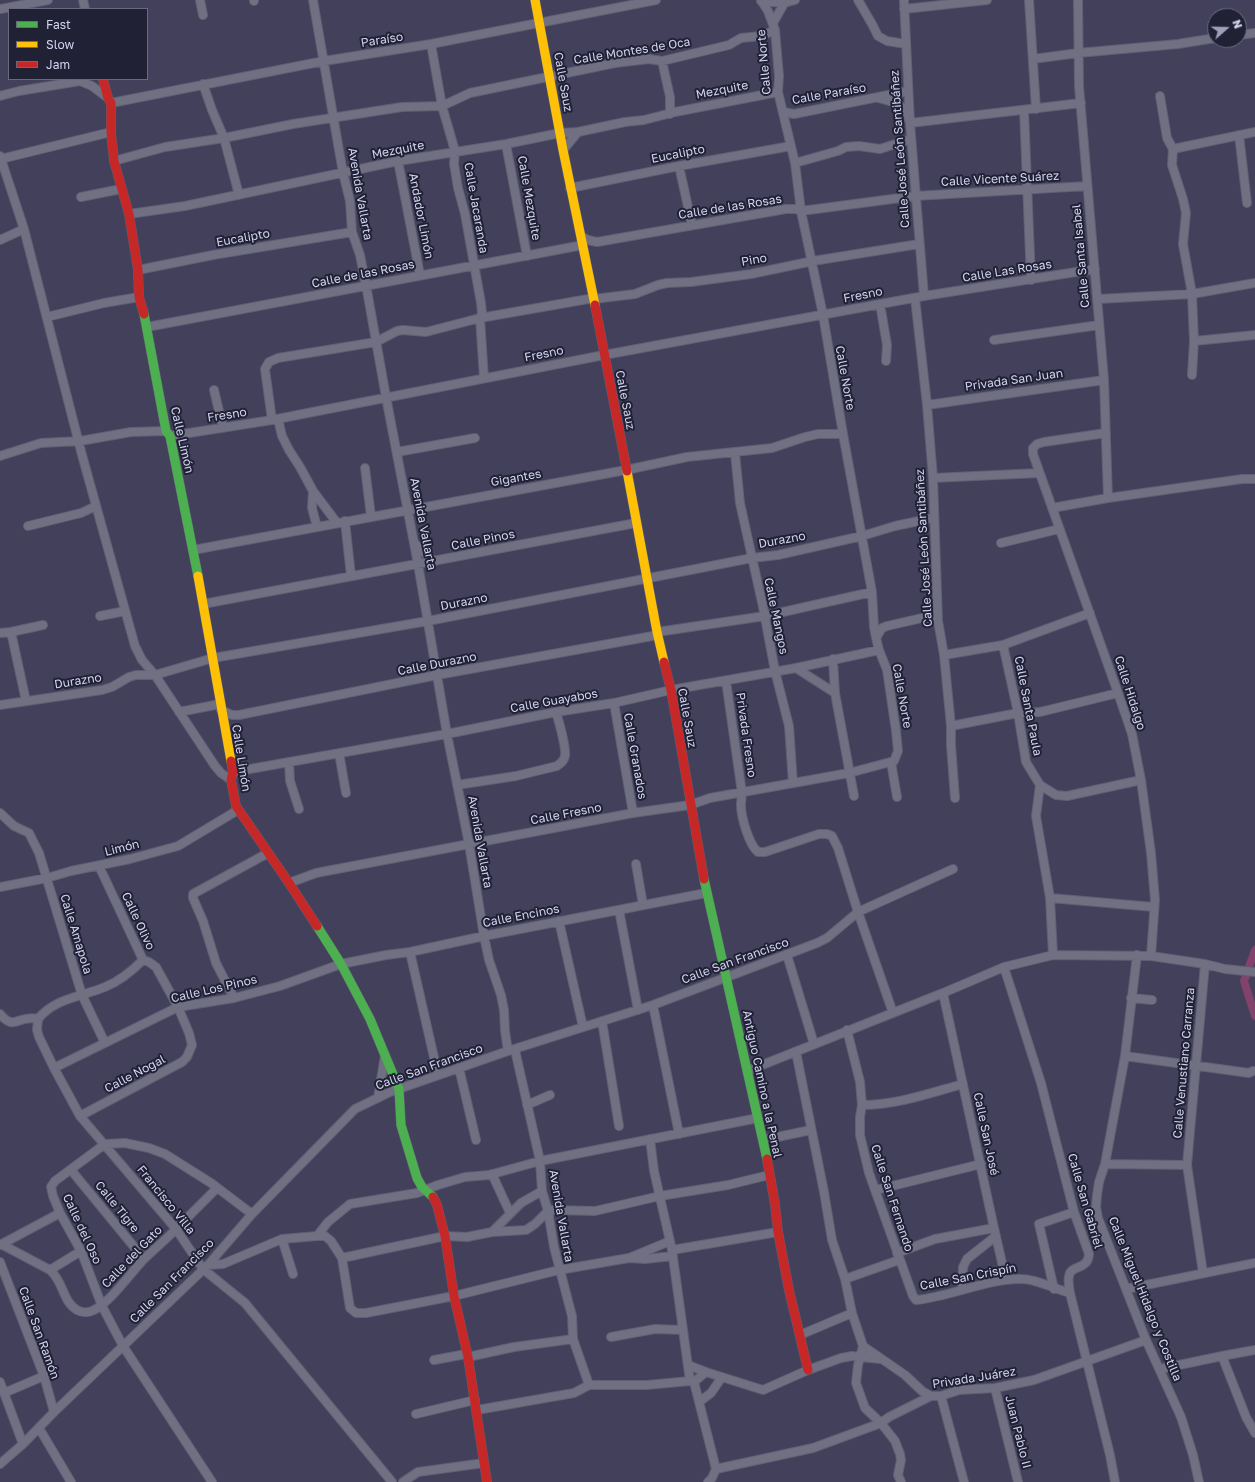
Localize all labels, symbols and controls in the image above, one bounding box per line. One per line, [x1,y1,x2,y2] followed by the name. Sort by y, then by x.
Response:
[8,8,148,80] legend
[1207,8,1247,48] north arrow
[46,17,71,32] text: Fast
[1230,18,1245,30] text: N
[754,29,774,95] street label: Calle Norte
[360,30,404,50] street label: Paraíso
[573,35,691,67] street label: Calle Montes de Oca
[46,37,74,52] text: Slow
[551,51,575,113] street label: Calle Sauz
[46,57,70,72] text: Jam
[887,70,913,228] street label: Calle José León Santibáñez
[695,78,749,102] street label: Mezquite
[791,80,867,108] street label: Calle Paraíso
[371,138,425,162] street label: Mezquite
[650,142,706,166] street label: Eucalipto
[345,147,375,241] street label: Avenida Vallarta
[514,155,544,241] street label: Calle Mezquite
[461,161,491,255] street label: Calle Jacaranda
[940,169,1060,189] street label: Calle Vicente Suárez
[406,172,436,260] street label: Andador Limón
[677,192,783,222] street label: Calle de las Rosas
[1069,204,1093,308] street label: Calle Santa Isabel
[215,226,271,250] street label: Eucalipto
[740,251,768,269] street label: Pino
[310,257,416,291] street label: Calle de las Rosas
[961,257,1053,285] street label: Calle Las Rosas
[842,284,884,306] street label: Fresno
[523,343,565,365] street label: Fresno
[832,345,858,411] street label: Calle Norte
[964,366,1064,394] street label: Privada San Juan
[612,369,638,431] street label: Calle Sauz
[167,405,197,475] street label: Calle Limón
[206,405,248,425] street label: Fresno
[490,466,542,490] street label: Gigantes
[913,469,935,627] street label: Calle José León Santibáñez
[407,477,439,571] street label: Avenida Vallarta
[450,527,516,553] street label: Calle Pinos
[757,529,807,551] street label: Durazno
[761,576,791,656] street label: Calle Mangos
[439,590,489,614] street label: Durazno
[396,649,478,679] street label: Calle Durazno
[1111,654,1149,732] street label: Calle Hidalgo
[1011,655,1045,757] street label: Calle Santa Paula
[889,663,915,729] street label: Calle Norte
[53,670,103,692] street label: Durazno
[509,686,599,716] street label: Calle Guayabos
[675,687,699,749] street label: Calle Sauz
[733,692,759,778] street label: Privada Fresno
[620,712,650,800] street label: Calle Granados
[229,723,253,793] street label: Calle Limón
[465,795,495,889] street label: Avenida Vallarta
[529,800,603,828] street label: Calle Fresno
[103,837,141,859] street label: Limón
[118,890,158,952] street label: Calle Olivo
[57,892,95,976] street label: Calle Amapola
[481,902,561,930] street label: Calle Encinos
[679,935,791,987] street label: Calle San Francisco
[170,972,258,1006] street label: Calle Los Pinos
[1170,987,1198,1139] street label: Calle Venustiano Carranza
[739,1009,785,1159] street label: Antiguo Camino a la Penal
[373,1041,485,1093] street label: Calle San Francisco
[102,1052,168,1096] street label: Calle Nogal
[970,1091,1002,1177] street label: Calle San José
[868,1142,916,1254] street label: Calle San Fernando
[1064,1152,1106,1250] street label: Calle San Gabriel
[134,1163,198,1237] street label: Francisco Villa
[546,1169,576,1263] street label: Avenida Vallarta
[92,1178,142,1236] street label: Calle Tigre
[59,1191,105,1267] street label: Calle del Oso
[1105,1215,1185,1383] street label: Calle Miguel Hidalgo y Costilla
[99,1223,165,1291] street label: Calle del Gato
[127,1236,217,1326] street label: Calle San Francisco
[919,1261,1017,1293] street label: Calle San Crispín
[16,1285,62,1381] street label: Calle San Ramón
[931,1364,1017,1392] street label: Privada Juárez
[1002,1394,1034,1470] street label: Juan Pablo II

